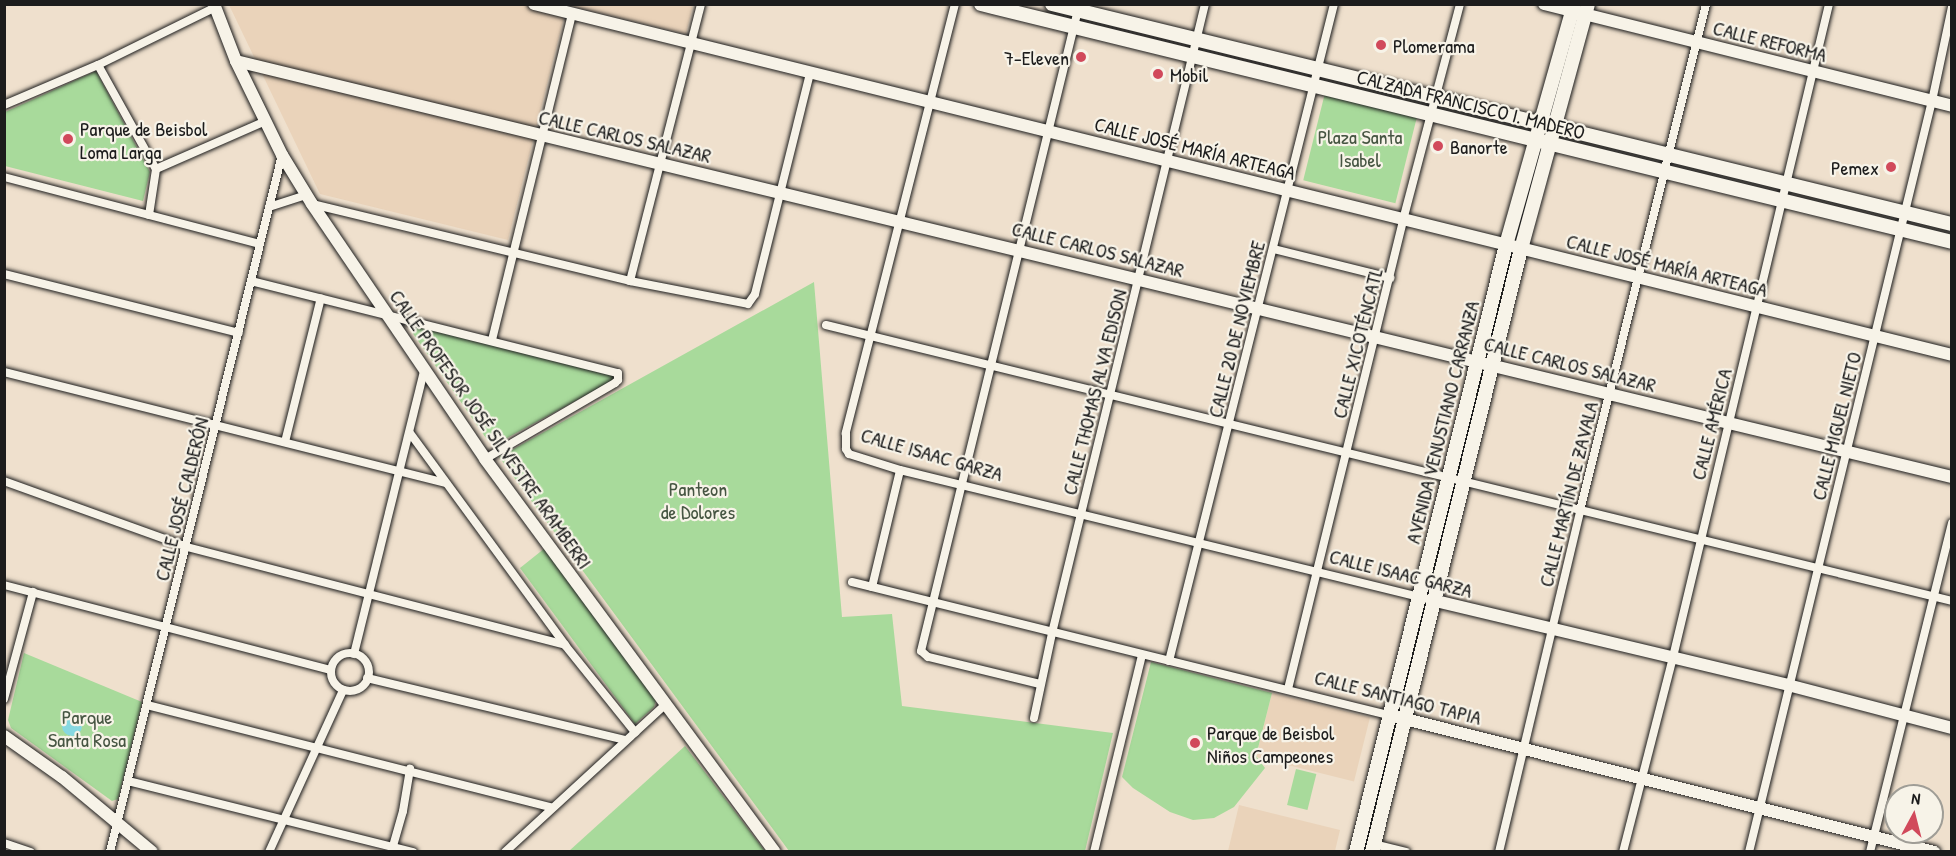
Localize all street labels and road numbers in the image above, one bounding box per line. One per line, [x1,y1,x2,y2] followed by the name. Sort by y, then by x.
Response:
[1711,15,1829,67] street label: CALLE REFORMA
[1354,64,1588,144] street label: CALZADA FRANCISCO I. MADERO
[536,104,714,168] street label: CALLE CARLOS SALAZAR
[1092,111,1298,185] street label: CALLE JOSÉ MARÍA ARTEAGA
[1010,216,1186,282] street label: CALLE CARLOS SALAZAR
[1564,228,1770,302] street label: CALLE JOSÉ MARÍA ARTEAGA
[1202,238,1270,420] street label: CALLE 20 DE NOVIEMBRE
[1327,265,1387,421] street label: CALLE XICOTÉNCATL
[385,285,597,573] street label: CALLE PROFESOR JOSÉ SILVESTRE ARAMBERRI
[1057,287,1131,497] street label: CALLE THOMAS ALVA EDISON
[1400,298,1484,546] street label: AVENIDA VENUSTIANO CARRANZA
[1482,331,1658,397] street label: CALLE CARLOS SALAZAR
[1806,349,1866,503] street label: CALLE MIGUEL NIETO
[1686,366,1736,482] street label: CALLE AMÉRICA
[1533,399,1603,589] street label: CALLE MARTÍN DE ZAVALA
[149,415,213,583] street label: CALLE JOSÉ CALDERÓN
[858,422,1006,486] street label: CALLE ISAAC GARZA
[1327,544,1475,602] street label: CALLE ISAAC GARZA
[1312,665,1484,729] street label: CALLE SANTIAGO TAPIA

